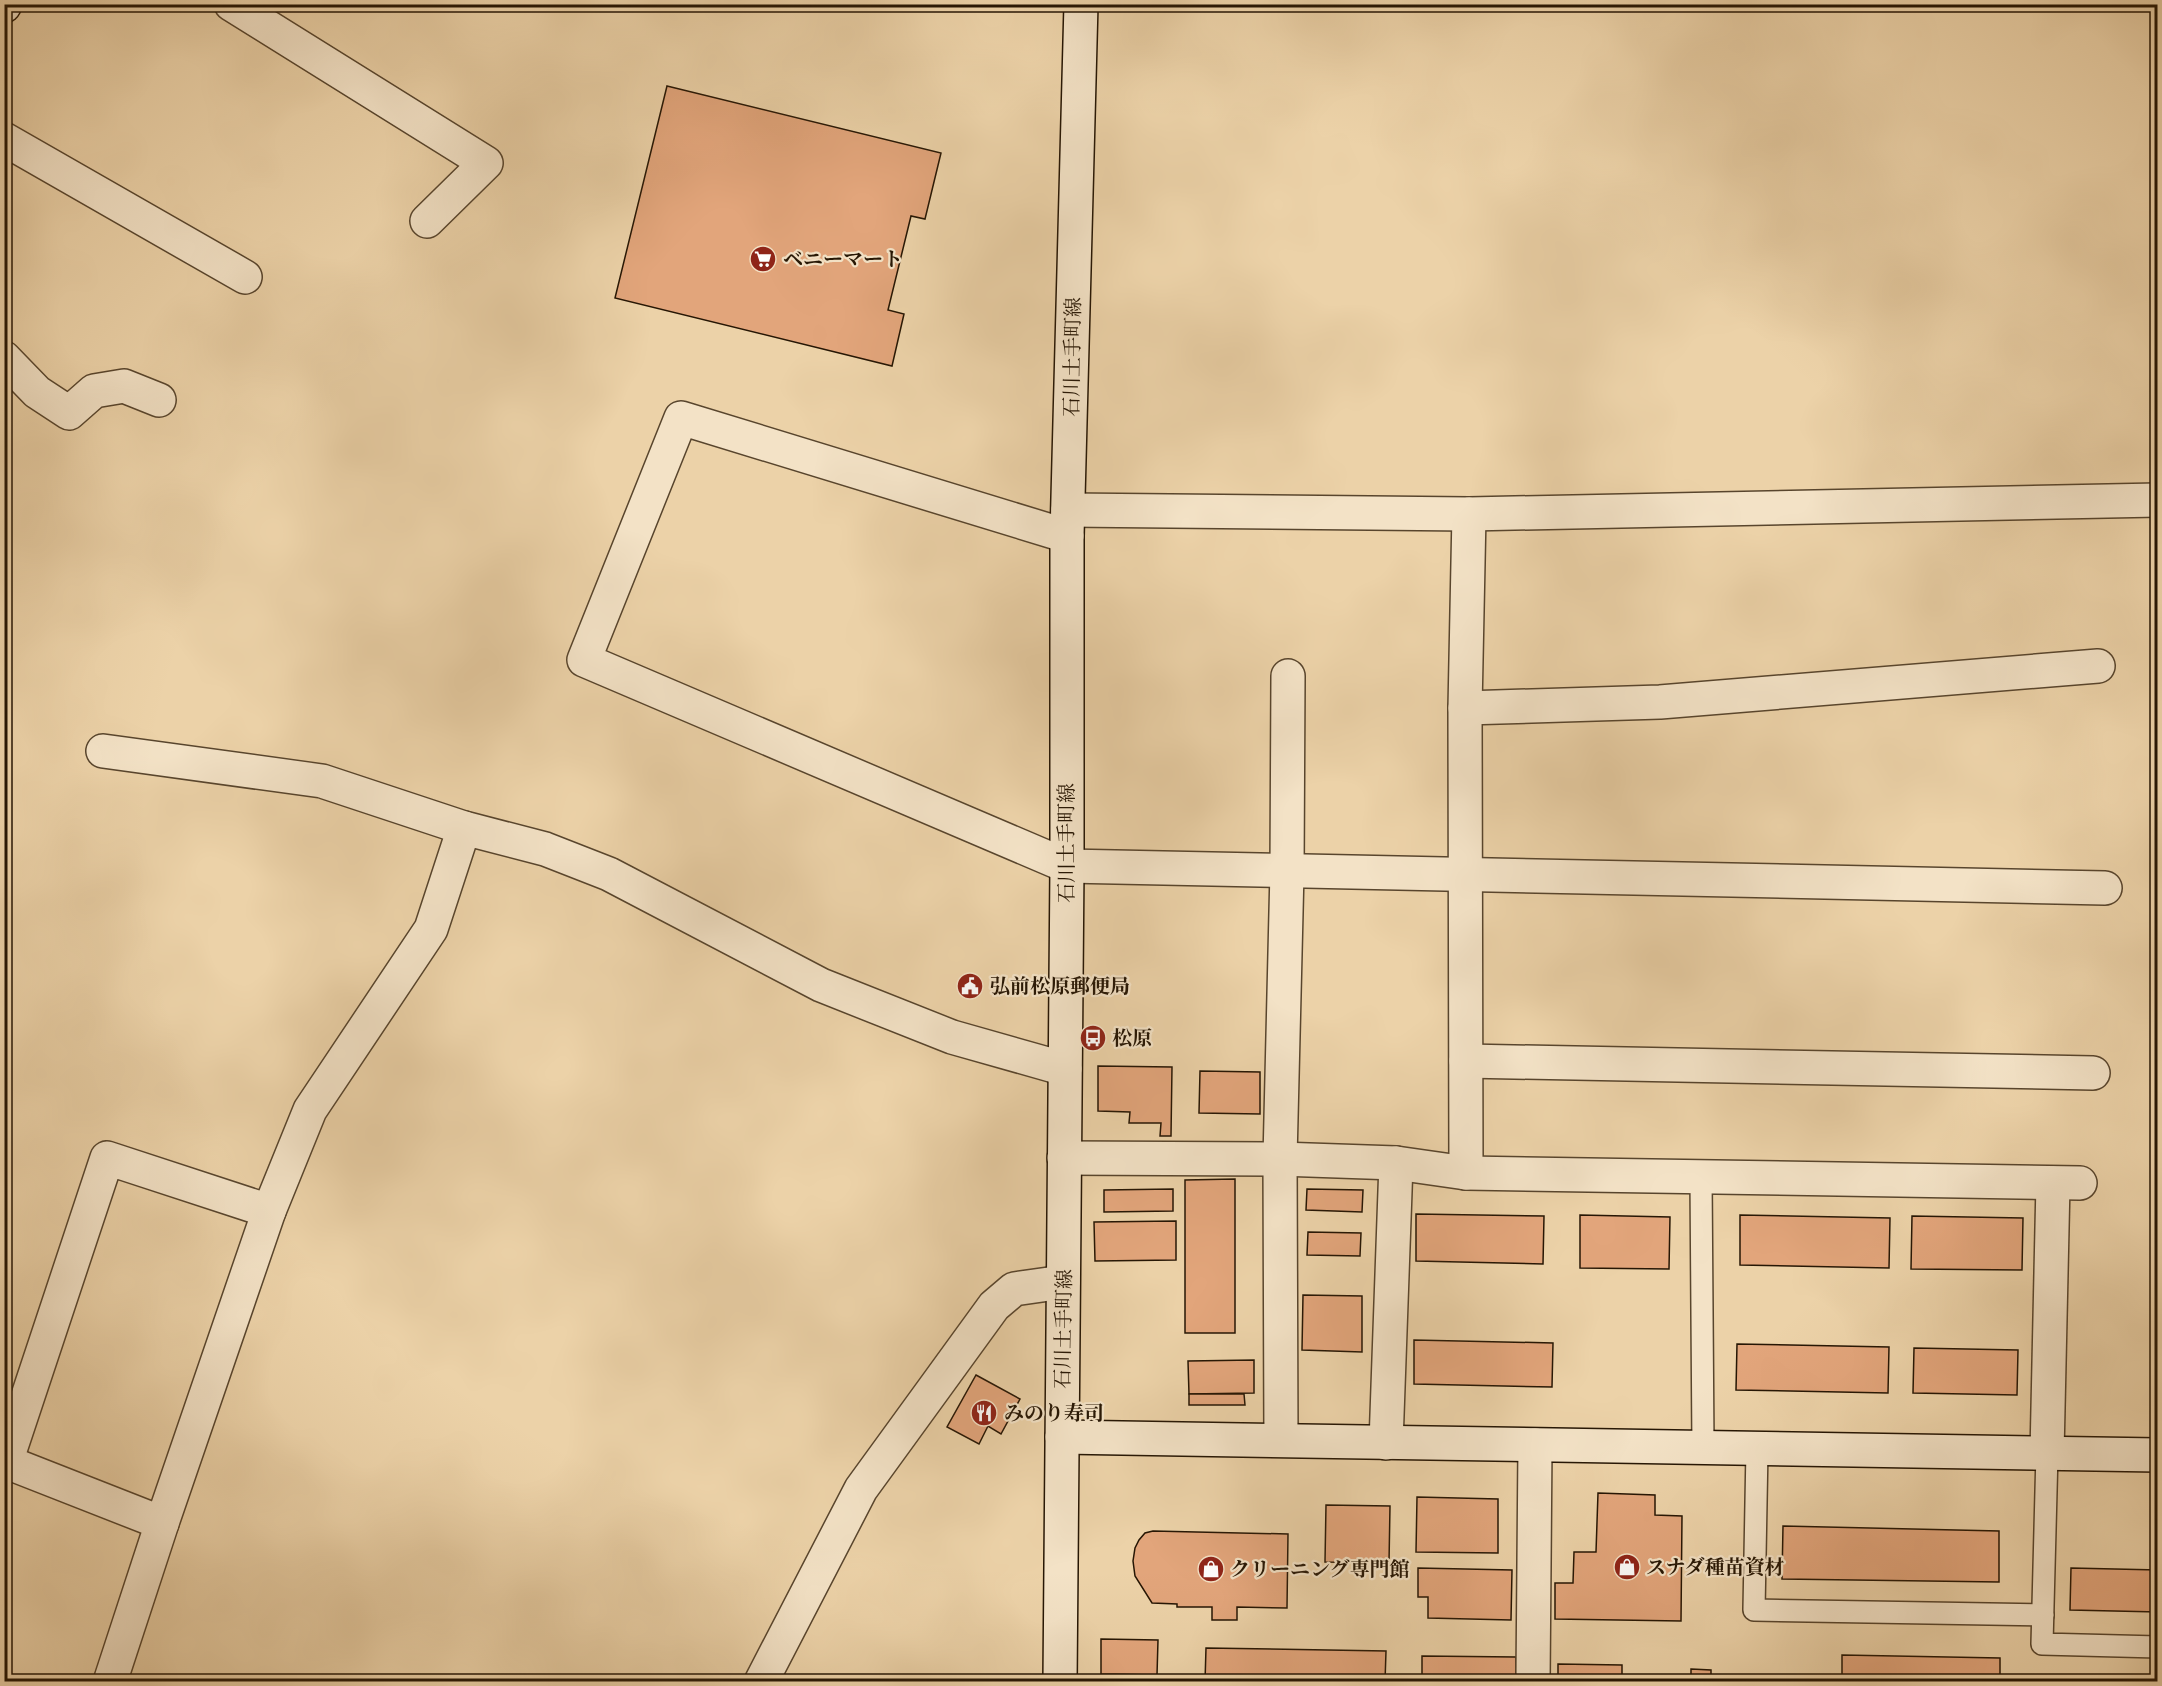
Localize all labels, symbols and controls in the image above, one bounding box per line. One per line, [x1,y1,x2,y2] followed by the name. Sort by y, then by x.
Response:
[748,244,778,274] supermarket icon: ベニーマート
[783,247,903,271] place label: ベニーマート
[1059,297,1085,417] street label: 石川土手町線
[1054,783,1078,903] street label: 石川土手町線
[955,971,985,1001] public building icon: 弘前松原郵便局
[990,974,1130,998] place label: 弘前松原郵便局
[1078,1023,1108,1053] bus stop icon: 松原
[1112,1026,1152,1050] place label: 松原
[1050,1269,1076,1389] street label: 石川土手町線
[969,1398,999,1428] restaurant icon: みのり寿司
[1004,1401,1104,1425] place label: みのり寿司
[1612,1552,1642,1582] shop icon: スナダ種苗資材
[1196,1554,1226,1584] shop icon: クリーニング専門館
[1646,1555,1785,1579] place label: スナダ種苗資材
[1230,1557,1410,1581] place label: クリーニング専門館

